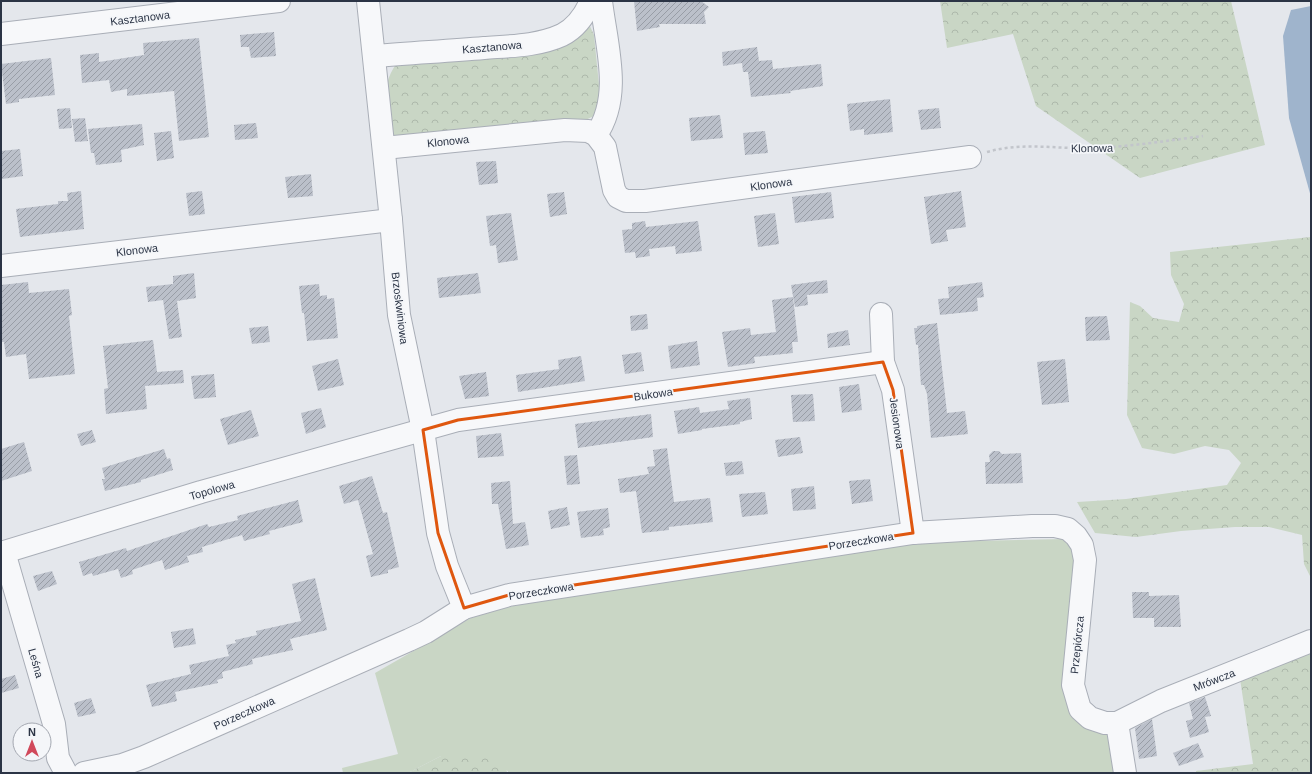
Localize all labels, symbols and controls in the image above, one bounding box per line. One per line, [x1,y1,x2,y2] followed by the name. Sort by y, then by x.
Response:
[110,8,171,28] street label: Kasztanowa
[462,38,523,56] street label: Kasztanowa
[426,133,470,149] street label: Klonowa
[1071,142,1114,154] street label: Klonowa
[749,175,794,193] street label: Klonowa
[115,241,160,259] street label: Klonowa
[390,271,410,346] street label: Brzoskwiniowa
[633,385,674,403] street label: Bukowa
[887,396,907,450] street label: Jesionowa
[188,478,237,502] street label: Topolowa
[828,530,895,552] street label: Porzeczkowa
[508,580,575,602] street label: Porzeczkowa
[1068,615,1086,675] street label: Przepiórcza
[26,647,46,680] street label: Leśna
[1191,666,1238,693] street label: Mrówcza
[212,694,277,732] street label: Porzeczkowa
[12,722,52,762] north arrow
[28,726,36,738] text: N

